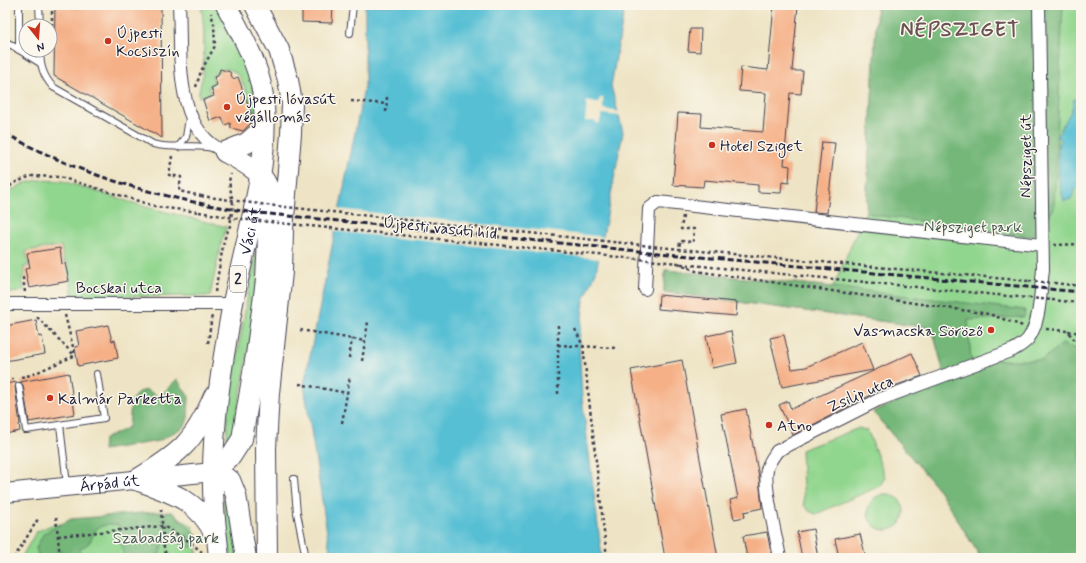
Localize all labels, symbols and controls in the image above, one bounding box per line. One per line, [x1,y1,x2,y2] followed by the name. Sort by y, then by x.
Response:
[900,16,1020,44] district label: NÉPSZIGET
[18,18,58,58] north arrow
[116,23,180,62] place label: Újpesti Kocsiszín
[103,36,113,46] marker: Újpesti Kocsiszín
[35,39,46,54] text: N
[235,89,337,128] place label: Újpesti lóvasút végállomás
[222,102,232,112] marker: Újpesti lóvasút végállomás
[1016,113,1037,198] street label: Népsziget út
[720,136,803,158] place label: Hotel Sziget
[707,140,717,150] marker: Hotel Sziget
[235,204,266,257] street label: Váci út
[382,212,498,245] street label: Újpesti vasúti híd
[924,217,1022,238] park label: Népsziget park
[230,266,246,292] road number: 2
[76,278,162,299] street label: Bocskai utca
[853,321,983,342] place label: Vasmacska Söröző
[986,325,996,335] marker: Vasmacska Söröző
[824,370,897,418] street label: Zsilip utca
[58,389,182,410] place label: Kalmár Parketta
[45,393,55,403] marker: Kalmár Parketta
[777,416,812,437] place label: Atno
[764,420,774,430] marker: Atno
[79,470,141,497] street label: Árpád út
[113,528,219,549] park label: Szabadság park

